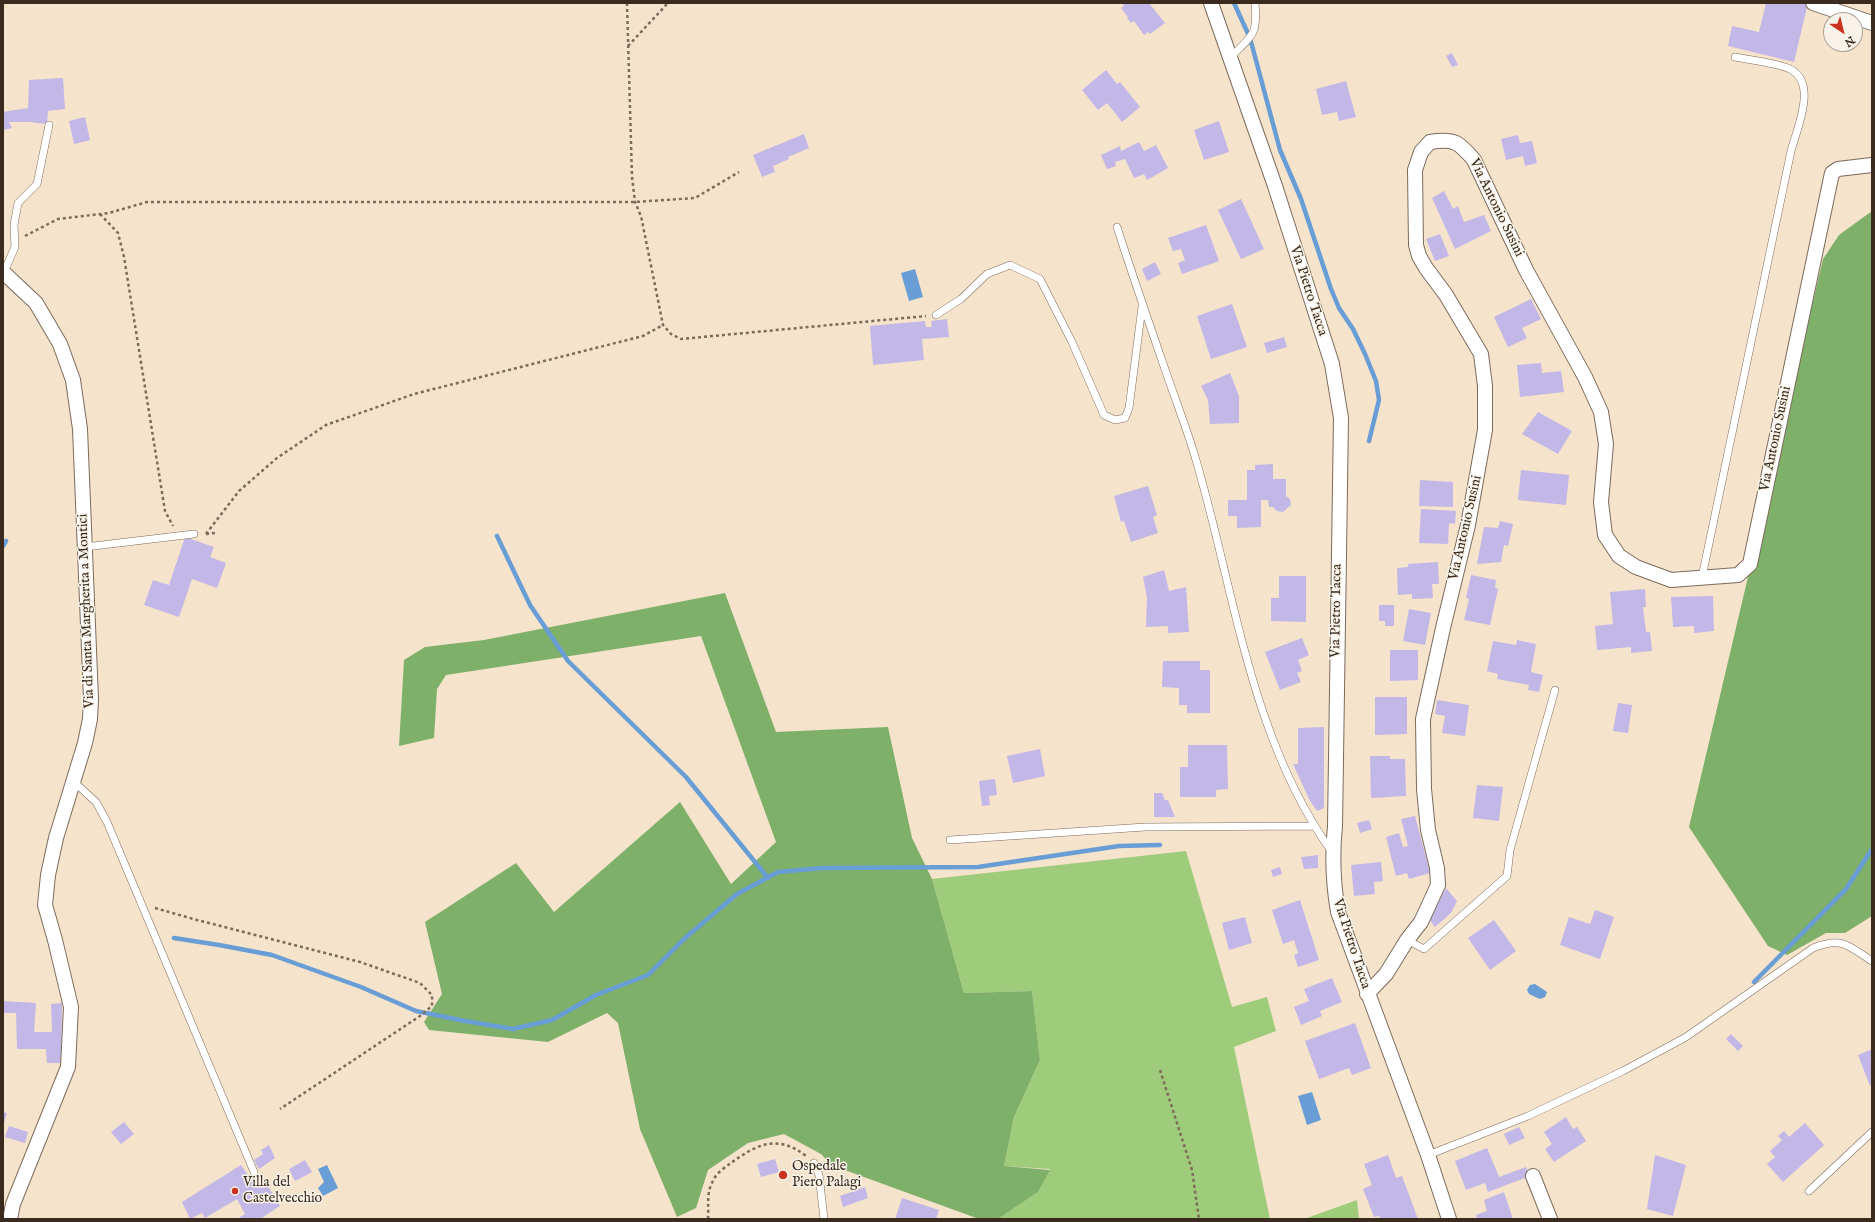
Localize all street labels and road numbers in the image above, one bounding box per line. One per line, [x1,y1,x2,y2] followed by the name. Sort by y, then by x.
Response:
[1465,156,1527,260] street label: Via Antonio Susini
[1285,244,1331,338] street label: Via Pietro Tacca
[1757,385,1795,493] street label: Via Antonio Susini
[1446,474,1486,582] street label: Via Antonio Susini
[75,513,99,709] street label: Via di Santa Margherita a Montici
[1328,564,1346,658] street label: Via Pietro Tacca
[1328,897,1374,991] street label: Via Pietro Tacca

